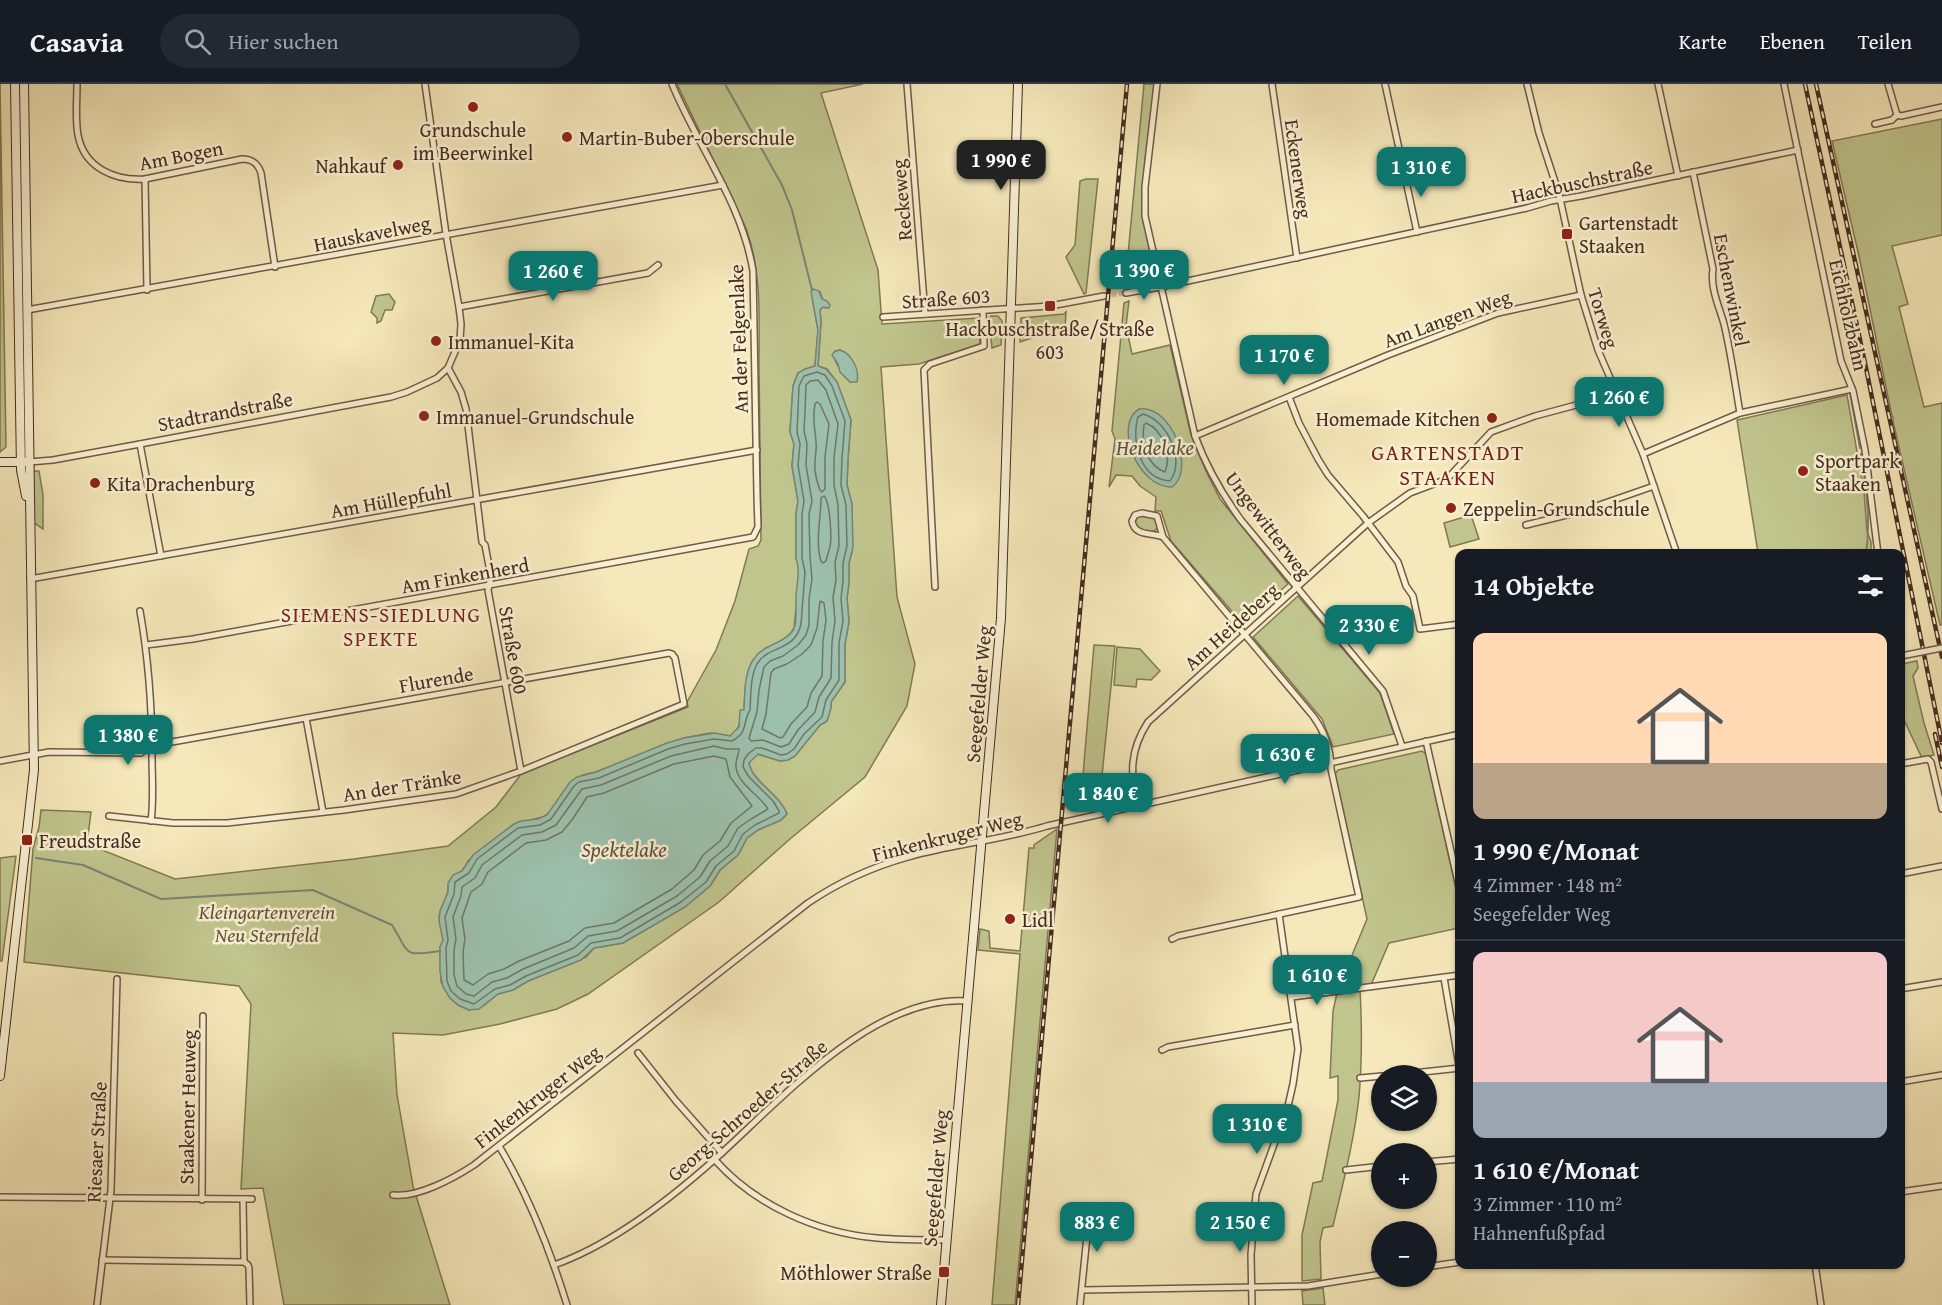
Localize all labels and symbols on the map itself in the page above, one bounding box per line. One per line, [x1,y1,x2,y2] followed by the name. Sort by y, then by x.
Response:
[466,100,480,114] marker: Grundschule im Beerwinkel
[413,115,534,167] place label: Grundschule im Beerwinkel
[1278,118,1320,220] street label: Eckenerweg
[579,123,795,152] place label: Martin-Buber-Oberschule
[560,130,574,144] marker: Martin-Buber-Oberschule
[137,133,225,177] street label: Am Bogen
[946,140,1056,191] pin: 1 990 €
[1366,147,1476,198] pin: 1 310 €
[315,151,389,180] place label: Nahkauf
[1509,152,1655,210] street label: Hackbuschstraße
[391,158,405,172] marker: Nahkauf
[883,158,919,242] street label: Reckeweg
[311,207,433,259] street label: Hauskavelweg
[1579,208,1678,260] place label: Gartenstadt Staaken
[1560,227,1574,241] marker: Gartenstadt Staaken
[1707,231,1757,349] street label: Eschenwinkel
[1089,250,1199,301] pin: 1 390 €
[498,251,608,302] pin: 1 260 €
[1822,256,1876,374] street label: Eichholzbahn
[721,264,755,414] street label: An der Felgenlake
[901,280,991,316] street label: Straße 603
[1379,281,1515,355] street label: Am Langen Weg
[1581,284,1627,352] street label: Torweg
[1043,299,1057,313] marker: Hackbuschstraße/Straße 603
[946,314,1154,366] place label: Hackbuschstraße/Straße 603
[448,327,575,356] place label: Immanuel-Kita
[429,334,443,348] marker: Immanuel-Kita
[1229,335,1339,386] pin: 1 170 €
[1564,377,1674,428] pin: 1 260 €
[155,384,295,438] street label: Stadtrandstraße
[436,402,635,431] place label: Immanuel-Grundschule
[1316,404,1480,433] place label: Homemade Kitchen
[417,409,431,423] marker: Immanuel-Grundschule
[1485,411,1499,425] marker: Homemade Kitchen
[1115,432,1194,463] water label: Heidelake
[1371,436,1525,493] district label: GARTENSTADT STAAKEN
[1815,446,1901,498] place label: Sportpark Staaken
[1796,464,1810,478] marker: Sportpark Staaken
[1219,465,1319,585] street label: Ungewitterweg
[107,469,255,498] place label: Kita Drachenburg
[328,475,454,525] street label: Am Hüllepfuhl
[88,476,102,490] marker: Kita Drachenburg
[1463,494,1650,523] place label: Zeppelin-Grundschule
[1444,501,1458,515] marker: Zeppelin-Grundschule
[399,549,531,600] street label: Am Finkenherd
[1177,575,1285,677] street label: Am Heideberg
[281,599,481,654] district label: SIEMENS-SIEDLUNG SPEKTE
[492,604,536,696] street label: Straße 600
[1314,605,1424,656] pin: 2 330 €
[958,624,998,764] street label: Seegefelder Weg
[397,658,475,700] street label: Flurende
[73,715,183,766] pin: 1 380 €
[1230,734,1340,785] pin: 1 630 €
[341,761,463,809] street label: An der Tränke
[1053,773,1163,824] pin: 1 840 €
[869,803,1025,869] street label: Finkenkruger Weg
[39,826,141,855] place label: Freudstraße
[20,833,34,847] marker: Freudstraße
[581,834,667,865] water label: Spektelake
[198,897,335,949] park label: Kleingartenverein Neu Sternfeld
[1022,905,1054,934] place label: Lidl
[1003,912,1017,926] marker: Lidl
[1262,955,1372,1006] pin: 1 610 €
[171,1029,203,1185] street label: Staakener Heuweg
[660,1032,834,1188] street label: Georg-Schroeder-Straße
[468,1037,607,1155] street label: Finkenkruger Weg
[78,1081,114,1203] street label: Riesaer Straße
[1202,1104,1312,1155] pin: 1 310 €
[915,1108,955,1248] street label: Seegefelder Weg
[1055,1202,1139,1253] pin: 883 €
[1185,1202,1295,1253] pin: 2 150 €
[780,1258,932,1287] place label: Möthlower Straße
[937,1265,951,1279] marker: Möthlower Straße

